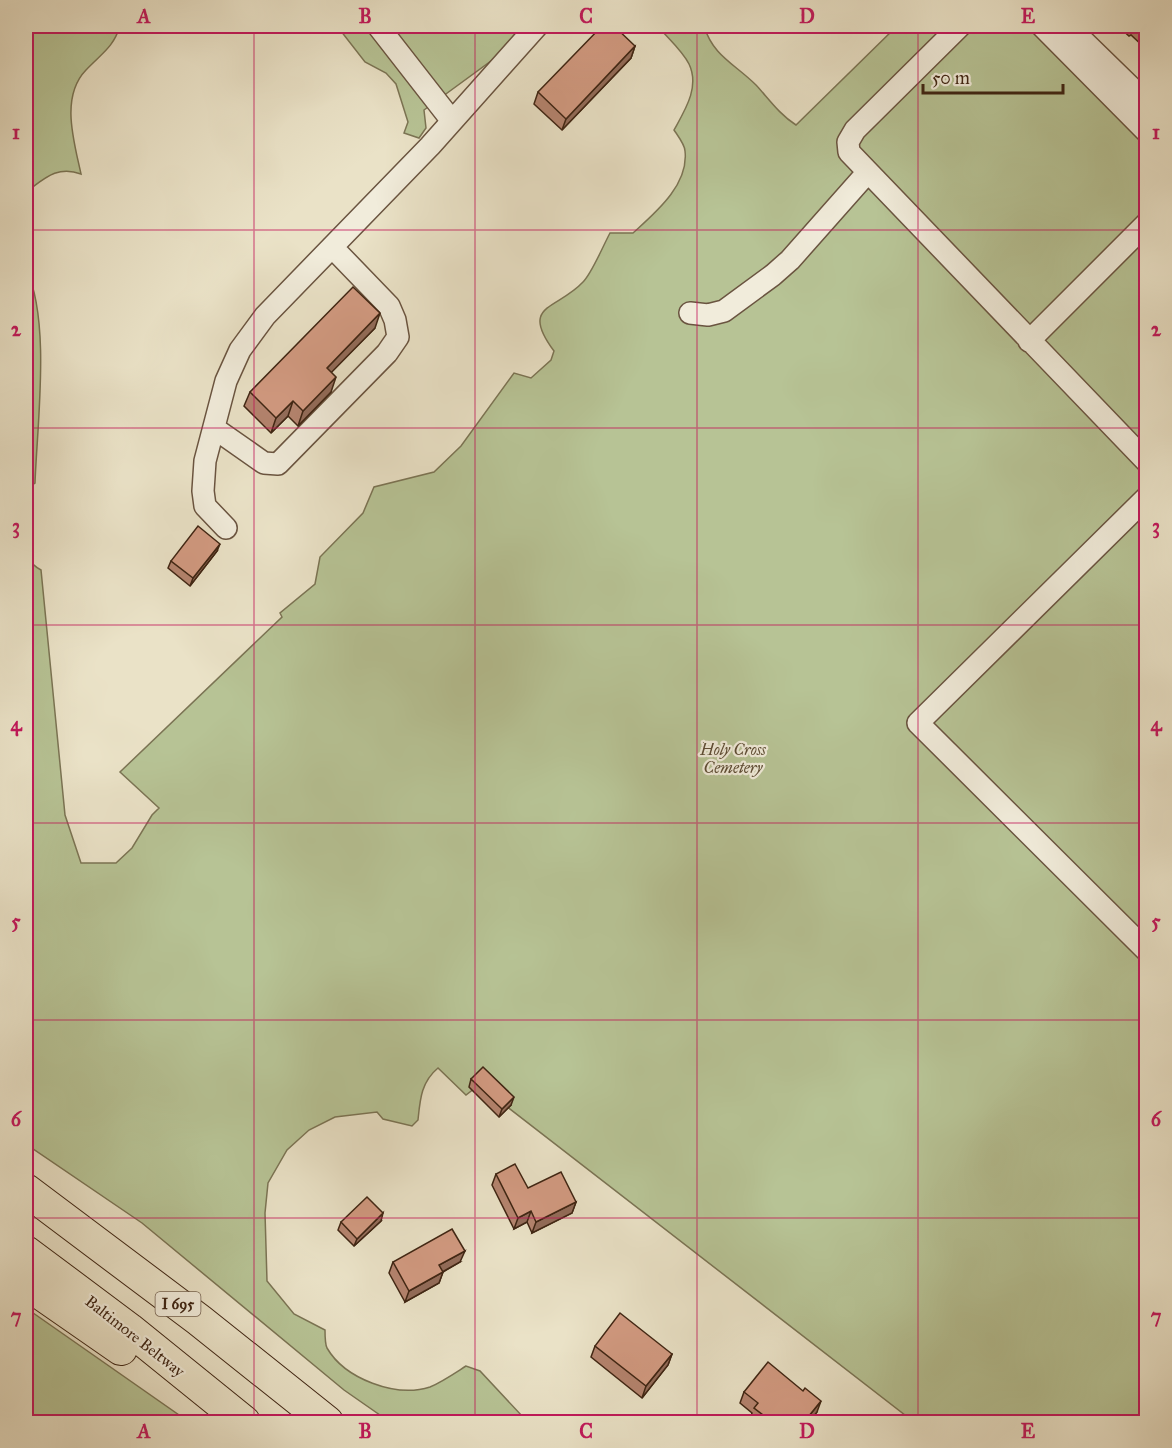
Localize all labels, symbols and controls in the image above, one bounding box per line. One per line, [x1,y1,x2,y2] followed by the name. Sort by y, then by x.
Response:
[135,4,151,28] text: A
[358,4,372,28] text: B
[579,4,593,28] text: C
[799,4,815,28] text: D
[1021,4,1036,28] text: E
[923,57,1062,95] scale bar
[932,67,970,89] text: 50 m
[12,120,20,144] text: 1
[1152,120,1160,144] text: 1
[11,317,22,341] text: 2
[1151,317,1162,341] text: 2
[12,514,20,539] text: 3
[1152,514,1160,539] text: 3
[10,712,22,737] text: 4
[1150,712,1162,737] text: 4
[699,740,766,777] park label: Holy Cross Cemetery
[11,909,21,933] text: 5
[1151,909,1161,933] text: 5
[11,1107,23,1131] text: 6
[1151,1107,1163,1131] text: 6
[82,1291,189,1381] street label: Baltimore Beltway
[156,1292,201,1316] road number: I 695
[11,1304,22,1328] text: 7
[1151,1304,1162,1328] text: 7
[135,1419,151,1443] text: A
[358,1419,372,1443] text: B
[579,1419,593,1443] text: C
[799,1419,815,1443] text: D
[1021,1419,1036,1443] text: E

